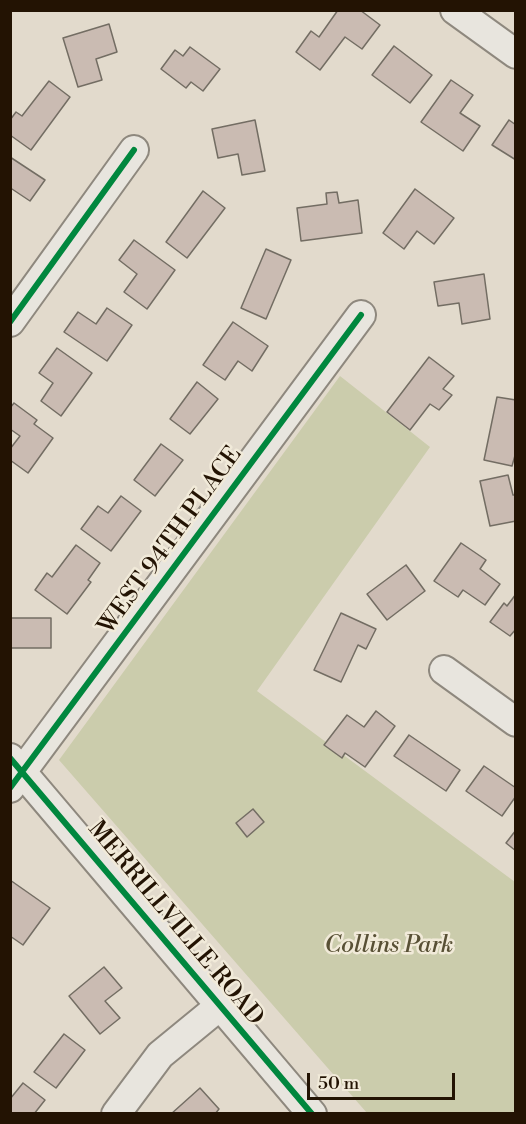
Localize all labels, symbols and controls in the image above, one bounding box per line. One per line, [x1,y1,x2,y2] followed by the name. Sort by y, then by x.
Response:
[93,441,249,641] street label: WEST 94TH PLACE
[81,816,269,1032] street label: MERRILLVILLE ROAD
[325,932,453,960] park label: Collins Park
[310,1061,458,1099] scale bar
[318,1072,359,1095] text: 50 m

